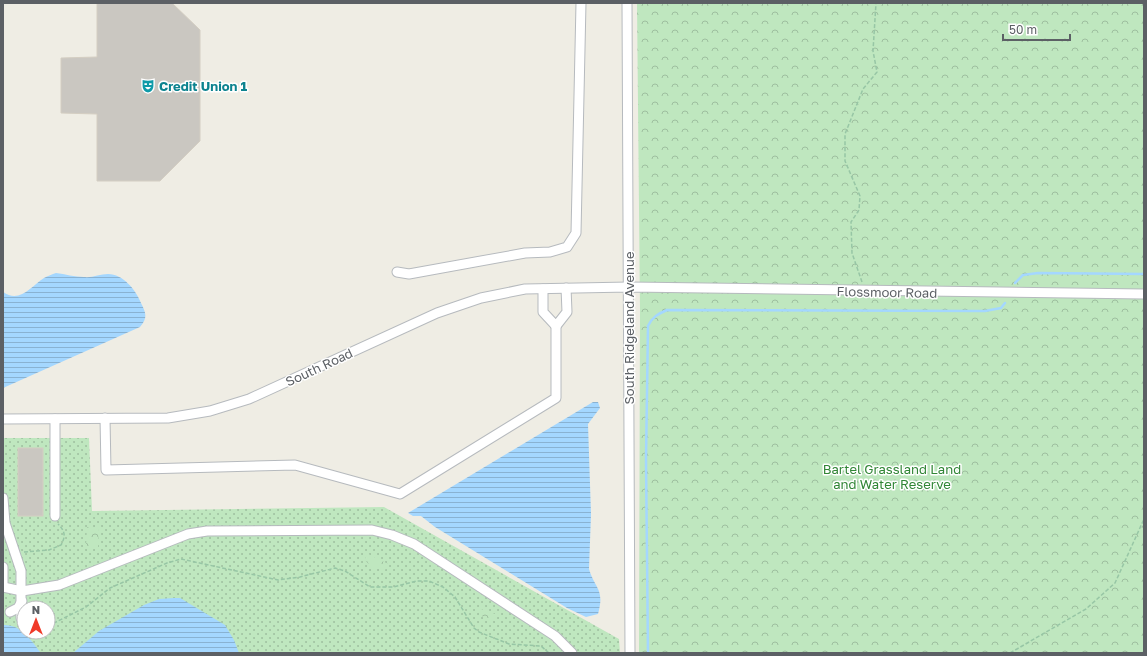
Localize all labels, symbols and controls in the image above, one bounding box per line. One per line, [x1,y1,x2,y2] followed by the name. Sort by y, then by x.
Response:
[1003,16,1070,42] scale bar
[1009,22,1037,37] text: 50 m
[140,78,156,94] theatre icon: Credit Union 1
[159,78,248,94] place label: Credit Union 1
[621,252,637,404] street label: South Ridgeland Avenue
[837,283,937,301] street label: Flossmoor Road
[283,344,355,390] street label: South Road
[823,461,961,492] park label: Bartel Grassland Land and Water Reserve
[16,600,56,640] north arrow
[32,603,40,616] text: N

